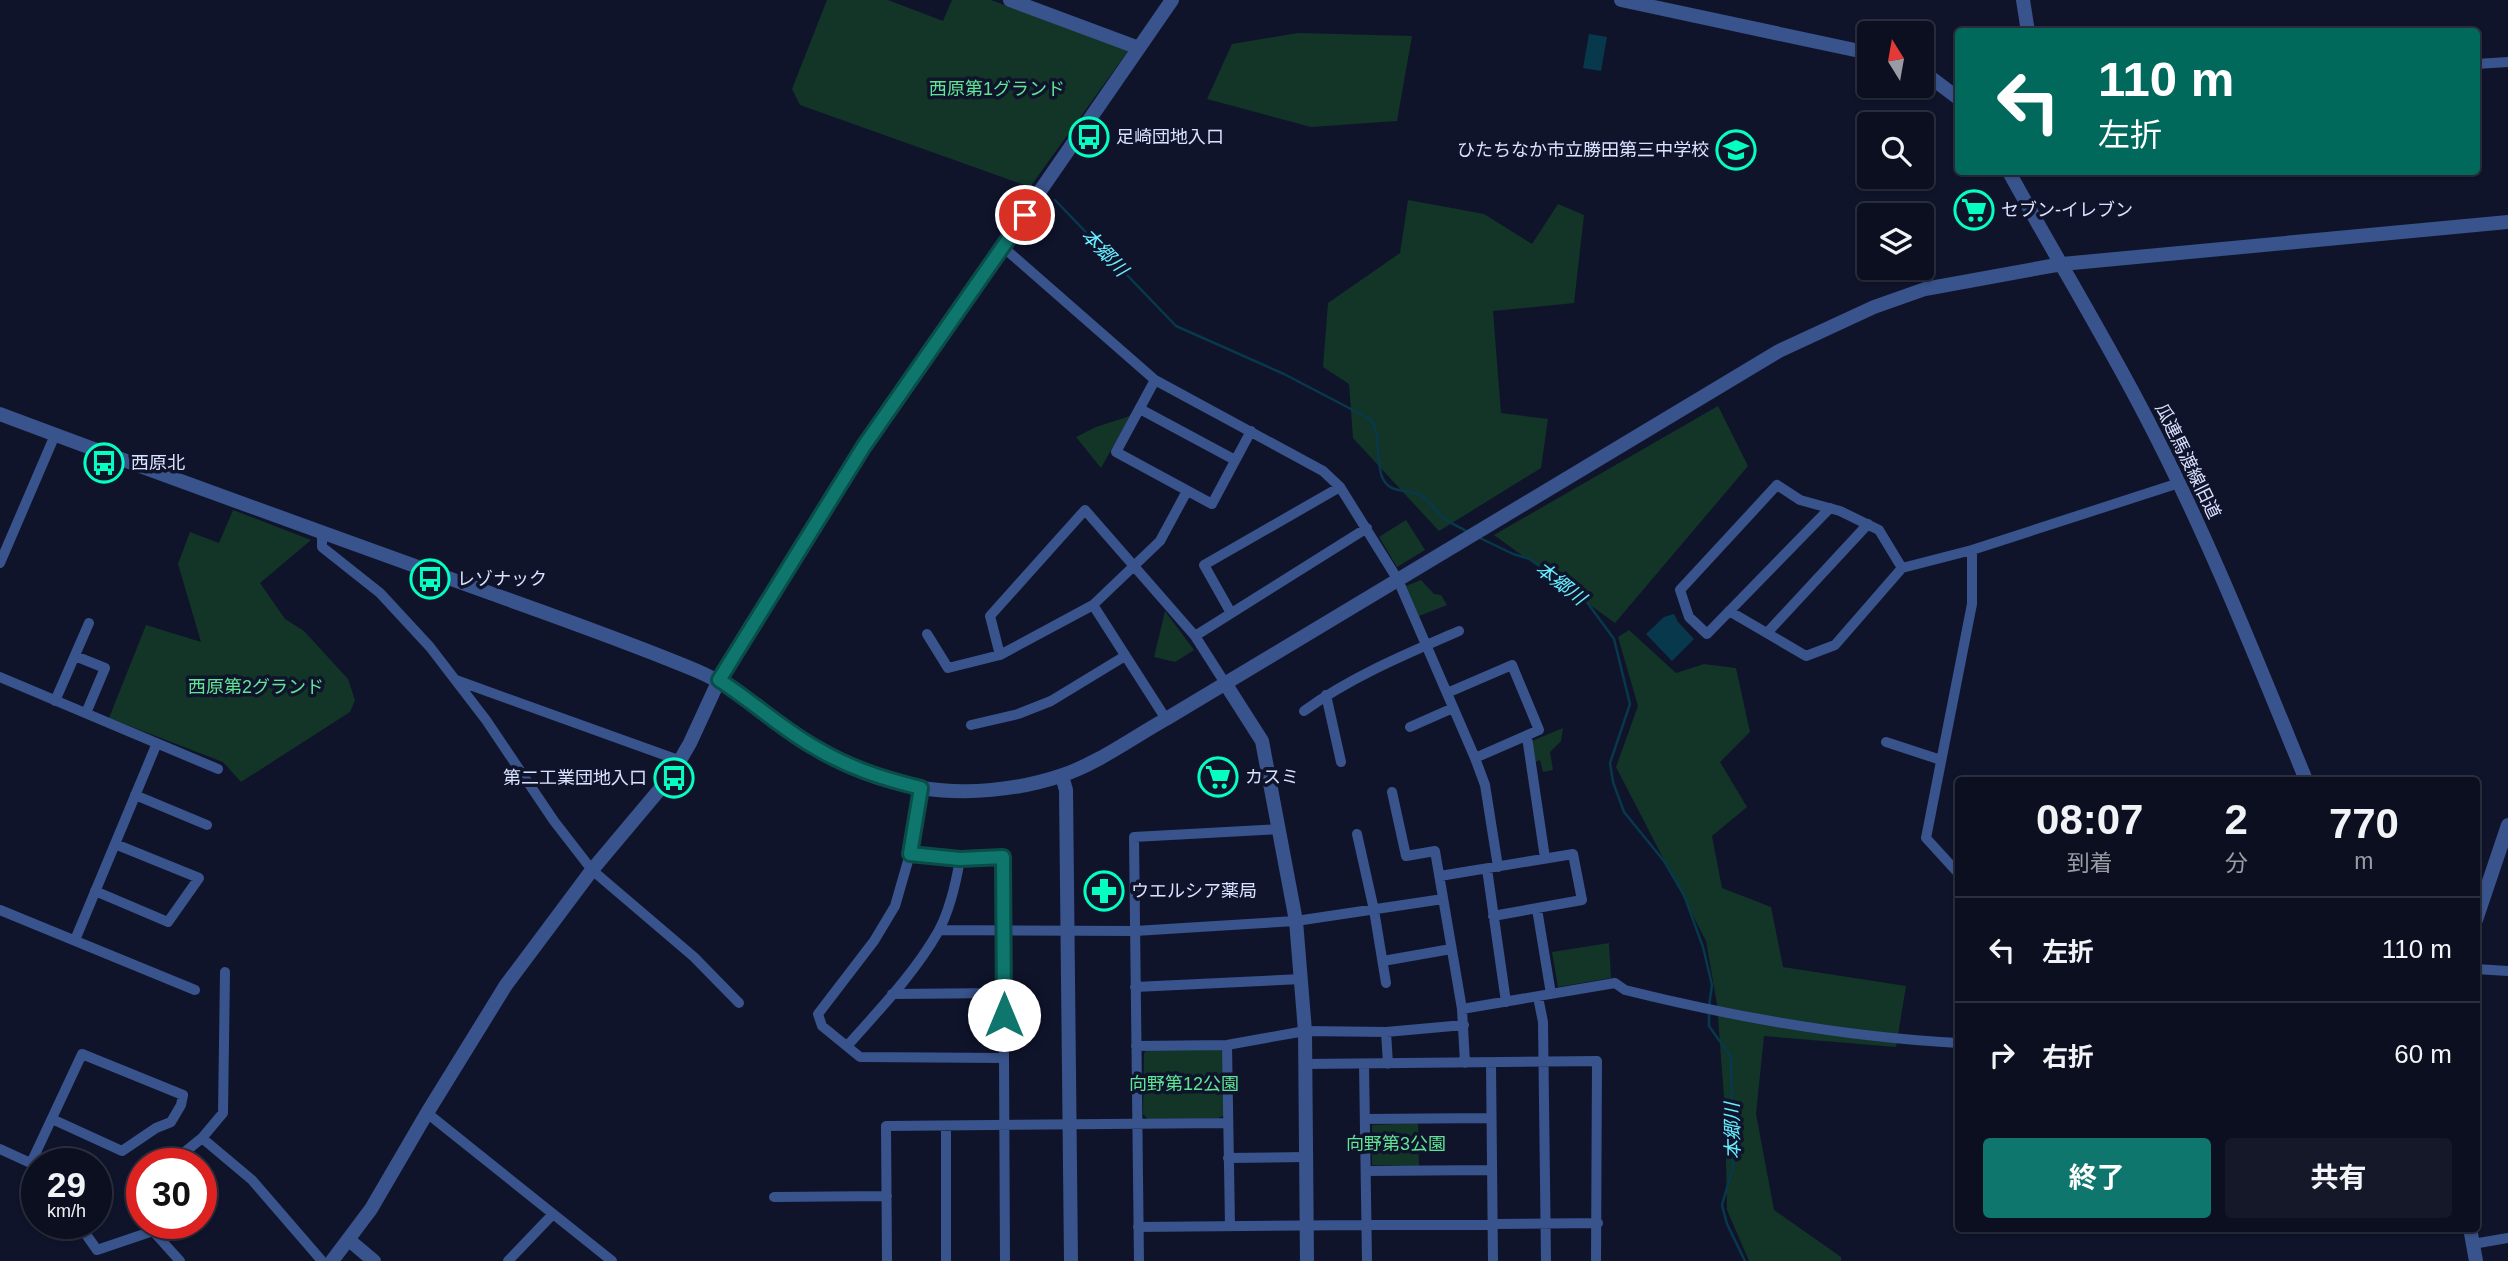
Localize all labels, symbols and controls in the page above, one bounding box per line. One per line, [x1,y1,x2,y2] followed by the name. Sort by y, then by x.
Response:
[1857,21,1934,98] north arrow
[1857,21,1934,280] map controls
[2098,52,2234,106] text: 110 m
[1983,56,2074,147] icon: left
[929,79,1065,99] park label: 西原第1グランド
[1857,112,1934,189] button: search
[1068,116,1110,158] bus stop icon: 足崎団地入口
[2098,117,2162,153] text: 左折
[1116,127,1224,147] place label: 足崎団地入口
[1715,129,1757,171] school or university icon: ひたちなか市立勝田第三中学校
[1457,140,1709,160] place label: ひたちなか市立勝田第三中学校
[995,185,1055,245] pin
[1953,189,1995,231] supermarket icon: セブン-イレブン
[1006,196,1044,234] icon: arrive
[2001,200,2133,220] place label: セブン-イレブン
[1857,203,1934,280] button: layers
[1077,225,1133,282] water label: 本郷川
[2151,400,2225,522] street label: 瓜連馬渡線旧道
[83,442,125,484] bus stop icon: 西原北
[131,453,185,473] place label: 西原北
[409,558,451,600] bus stop icon: レゾナック
[1532,558,1591,610] water label: 本郷川
[457,569,547,589] place label: レゾナック
[188,677,324,697] park label: 西原第2グランド
[1197,756,1239,798] supermarket icon: カスミ
[653,757,695,799] bus stop icon: 第二工業団地入口
[1245,767,1299,787] place label: カスミ
[503,768,647,788] place label: 第二工業団地入口
[2036,796,2143,843] text: 08:07
[2224,796,2248,843] text: 2
[2329,800,2399,847] text: 770
[2354,848,2374,874] text: m
[2067,850,2113,876] text: 到着
[2225,850,2248,876] text: 分
[1083,870,1125,912] pharmacy icon: ウエルシア薬局
[1131,881,1257,901] place label: ウエルシア薬局
[1983,931,2021,969] icon: left
[2382,934,2452,964] text: 110 m
[2042,937,2094,967] text: 左折
[967,978,1041,1052] position arrow
[1983,1036,2021,1074] icon: right
[2394,1039,2452,1069] text: 60 m
[2042,1042,2094,1072] text: 右折
[1129,1074,1239,1094] park label: 向野第12公園
[1721,1100,1743,1160] water label: 本郷川
[1346,1134,1446,1154] park label: 向野第3公園
[1983,1138,2211,1218] button: 終了
[2225,1138,2452,1218] button: 共有
[126,1148,217,1239] speed limit sign: 30
[47,1165,86,1204] text: 29
[47,1201,86,1221] text: km/h

